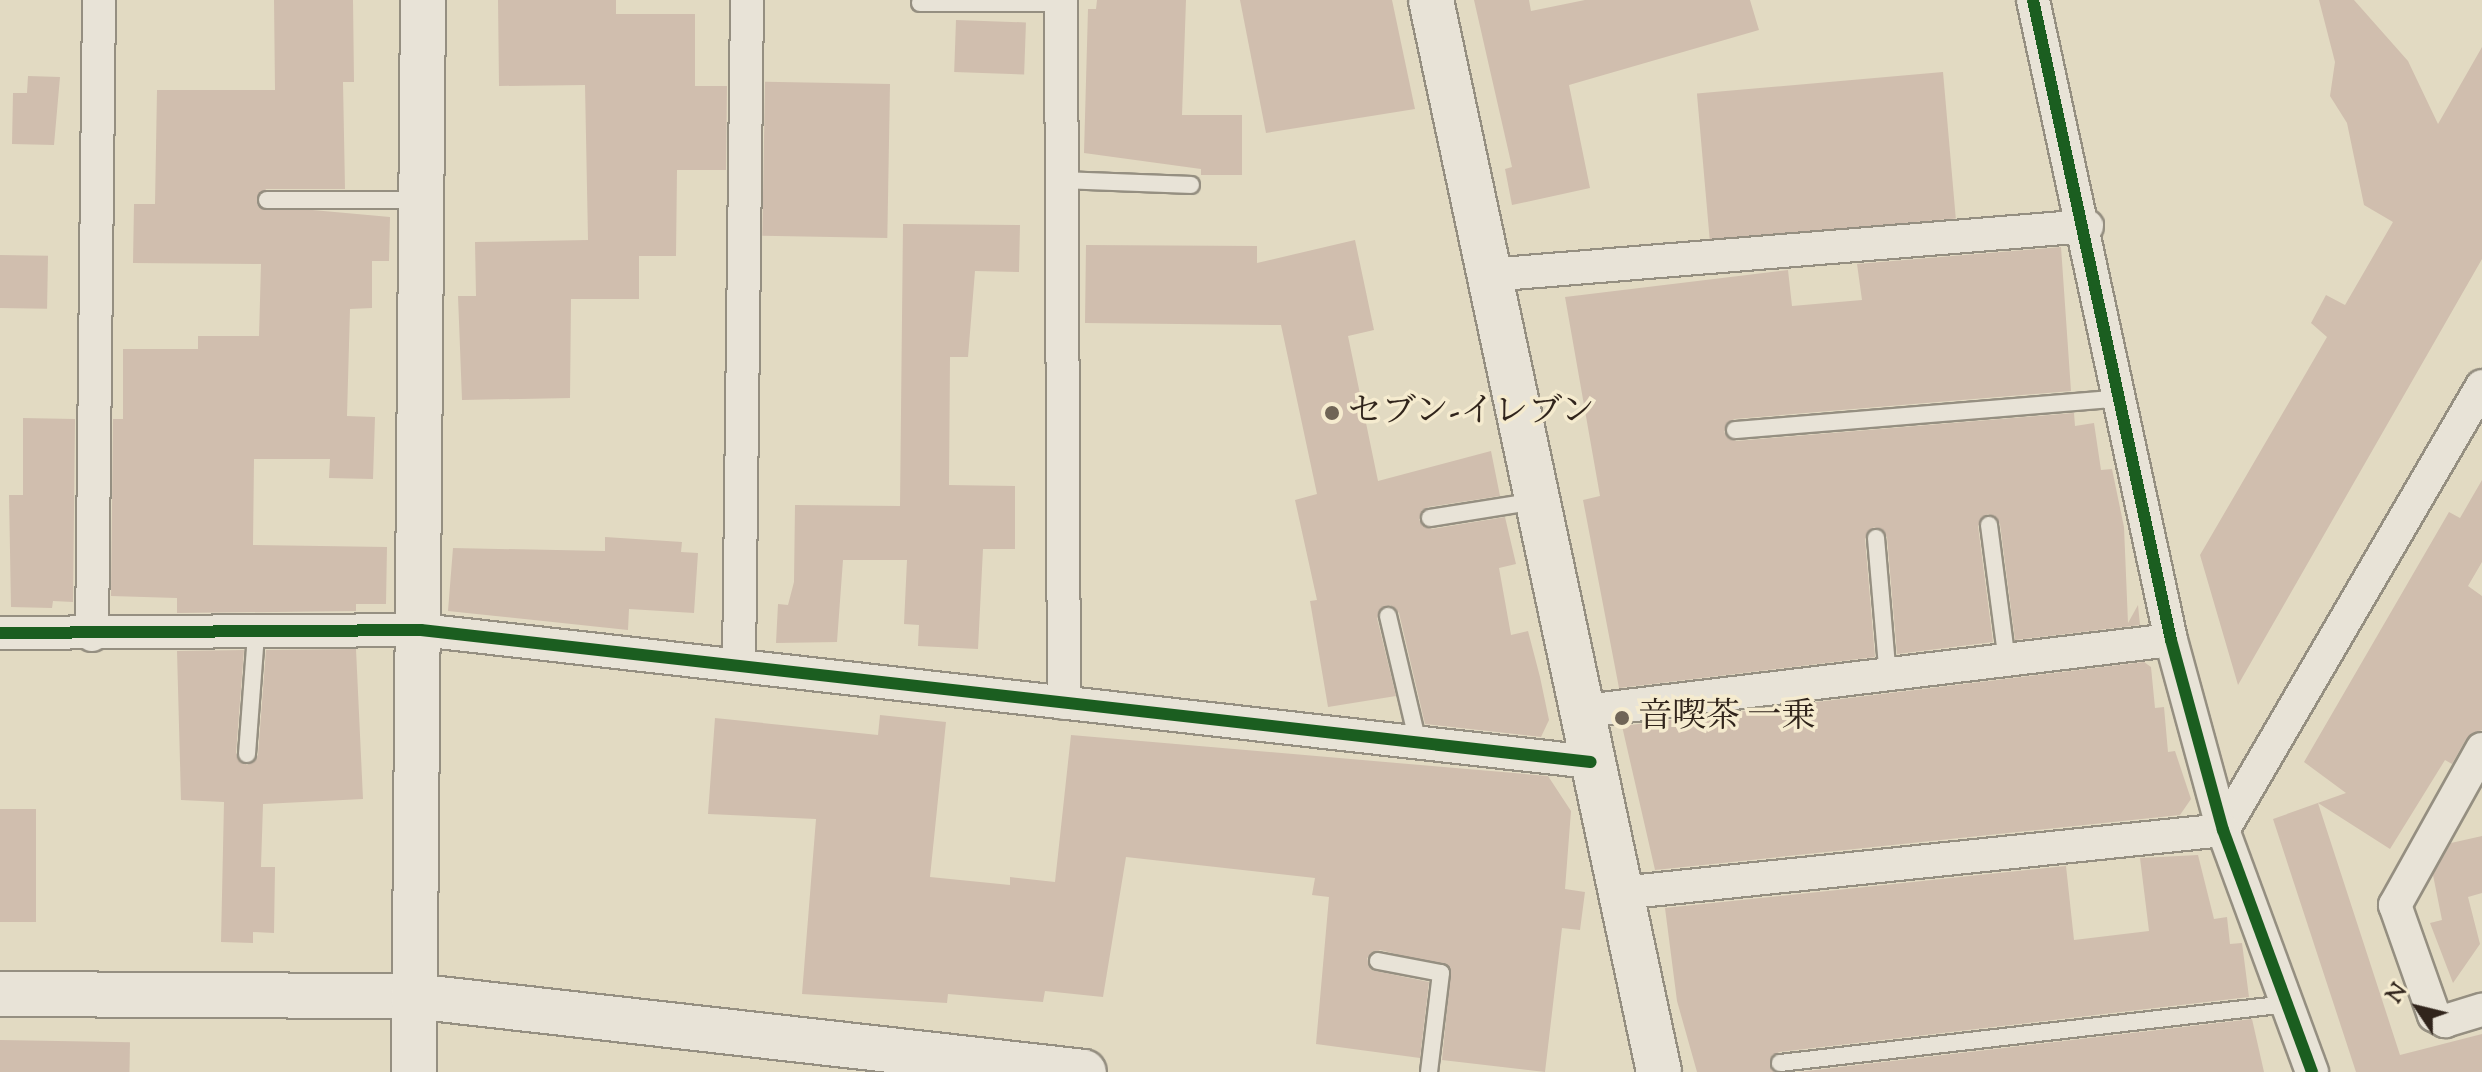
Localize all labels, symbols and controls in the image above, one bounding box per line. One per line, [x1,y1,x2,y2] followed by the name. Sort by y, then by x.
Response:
[1348,393,1598,433] place label: セブン-イレブン
[1323,404,1341,422] marker: セブン-イレブン
[1638,698,1815,738] place label: 音喫茶 一乗
[1613,709,1631,727] marker: 音喫茶 一乗
[2378,968,2458,1048] north arrow
[2380,978,2416,1011] text: N

